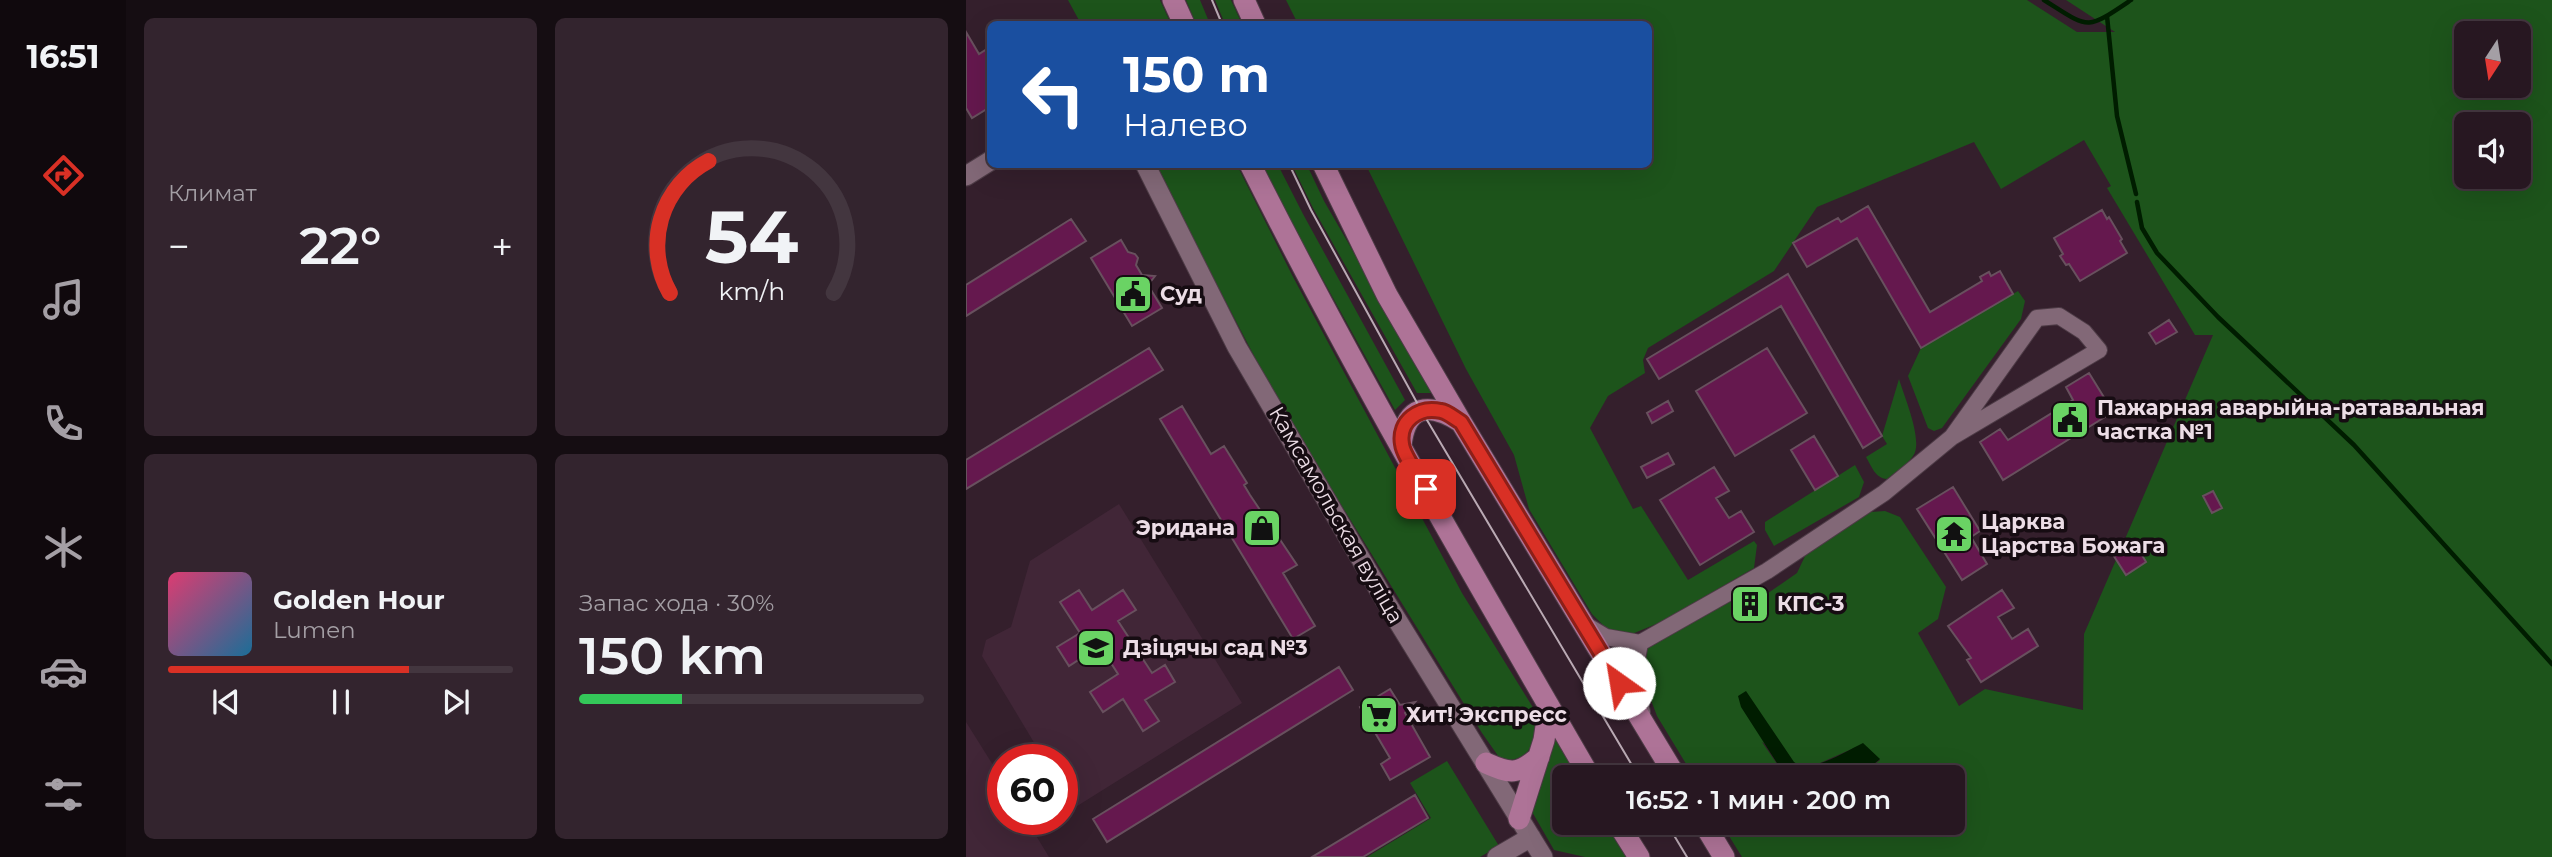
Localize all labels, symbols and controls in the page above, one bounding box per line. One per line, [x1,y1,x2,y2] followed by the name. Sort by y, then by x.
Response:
[2454,21,2530,98] north arrow
[2454,21,2531,189] map controls
[27,37,99,76] text: 16:51
[1123,45,1270,104] text: 150 m
[1008,49,1099,140] icon: left
[1123,105,1248,144] text: Налево
[2454,112,2531,189] button: sound
[39,151,88,200] icon: directions
[168,179,257,207] text: Климат
[705,193,798,281] text: 54
[299,214,382,277] text: 22°
[168,223,190,270] text: −
[491,223,513,270] text: +
[1112,273,1154,315] public building icon: Суд
[39,275,88,324] icon: music
[718,276,785,306] text: km/h
[1160,281,1202,306] place label: Суд
[2097,395,2485,444] place label: Пажарная аварыйна-ратавальная частка №1
[39,399,88,448] icon: phone
[2049,399,2091,441] public building icon: Пажарная аварыйна-ратавальная частка №1
[1264,402,1409,628] street label: Камсамольская вуліца
[1396,459,1456,519] pin
[1407,470,1445,508] icon: arrive
[1241,507,1283,549] shop icon: Эридана
[1981,509,2165,558] place label: Царква Царства Божага
[1933,513,1975,555] temple icon: Царква Царства Божага
[1136,515,1235,540] place label: Эридана
[39,523,88,572] icon: climate
[1729,583,1771,625] building icon: КПС-3
[273,584,445,616] text: Golden Hour
[579,589,774,617] text: Запас хода · 30%
[1777,591,1844,616] place label: КПС-3
[273,616,356,644] text: Lumen
[579,624,766,687] text: 150 km
[1075,627,1117,669] school or university icon: Дзіцячы сад №3
[1123,635,1308,660] place label: Дзіцячы сад №3
[1582,646,1656,720] position arrow
[39,647,88,696] icon: car
[207,683,245,721] icon: previous
[322,683,360,721] icon: pause
[437,683,475,721] icon: next
[1358,694,1400,736] supermarket icon: Хит! Экспресс
[1406,702,1567,727] place label: Хит! Экспресс
[987,744,1078,835] speed limit sign: 60
[39,770,88,819] icon: filters
[1626,784,1891,816] text: 16:52 · 1 мин · 200 m

